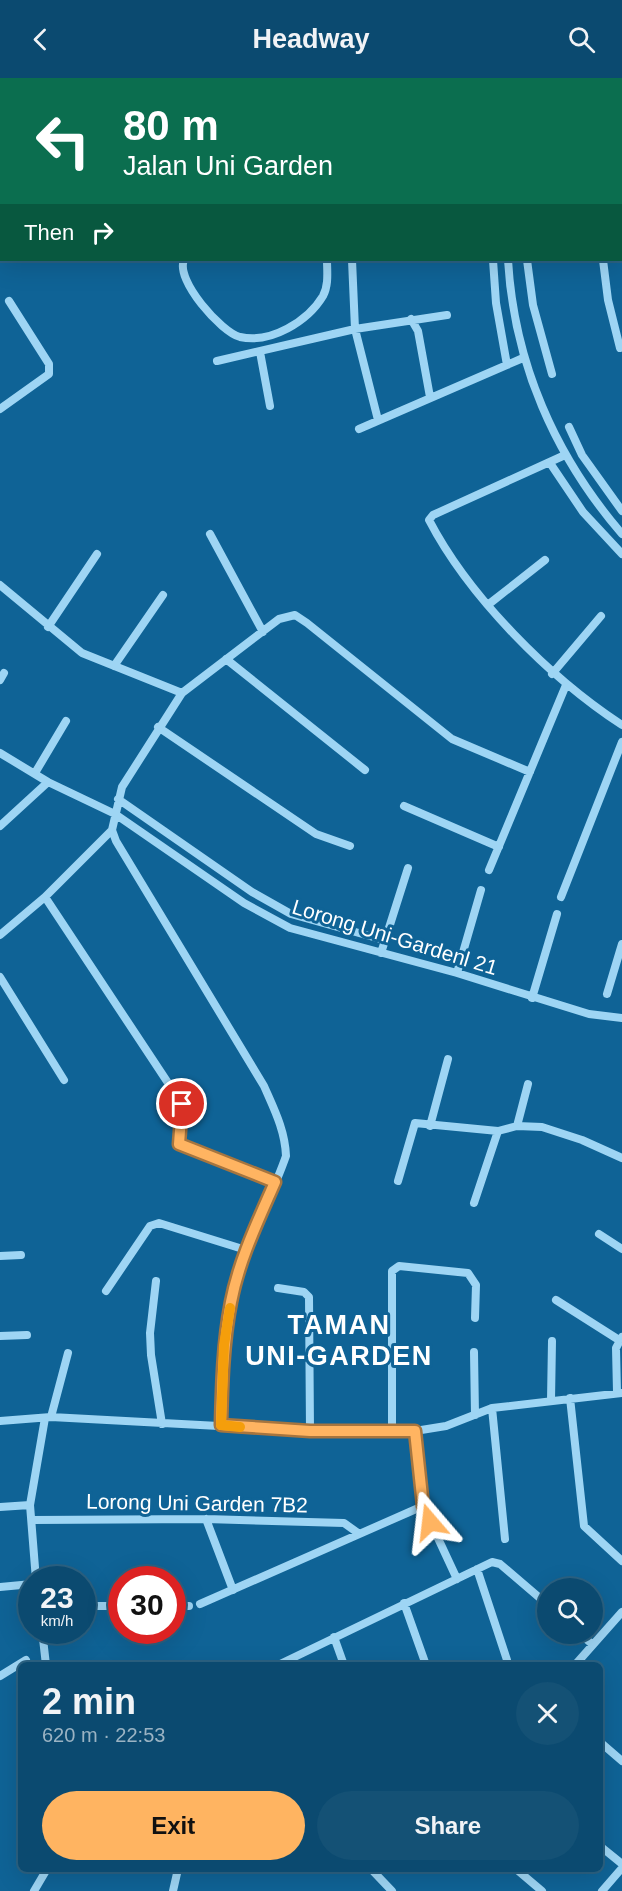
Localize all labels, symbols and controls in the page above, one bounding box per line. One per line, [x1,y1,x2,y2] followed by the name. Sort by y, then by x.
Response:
[24,23,57,56] icon: back
[565,23,598,56] icon: search
[252,24,370,54] text: Headway
[24,102,102,180] icon: left
[123,102,219,149] text: 80 m
[123,151,333,181] text: Jalan Uni Garden
[86,216,119,249] icon: right
[24,220,74,245] text: Then
[289,895,501,979] street label: Lorong Uni-Gardenl 21
[156,1078,207,1129] pin
[165,1087,198,1120] icon: arrive
[245,1310,433,1371] district label: TAMAN UNI-GARDEN
[86,1490,308,1516] street label: Lorong Uni Garden 7B2
[398,1490,462,1554] position arrow
[108,1566,186,1644] speed limit sign: 30
[537,1578,603,1644] map controls
[537,1578,603,1644] button: search
[40,1581,74,1614] text: 23
[41,1612,73,1629] text: km/h
[42,1681,136,1722] text: 2 min
[516,1682,579,1745] button: close
[42,1724,165,1746] text: 620 m · 22:53
[42,1791,305,1860] button: Exit
[317,1791,579,1860] button: Share

